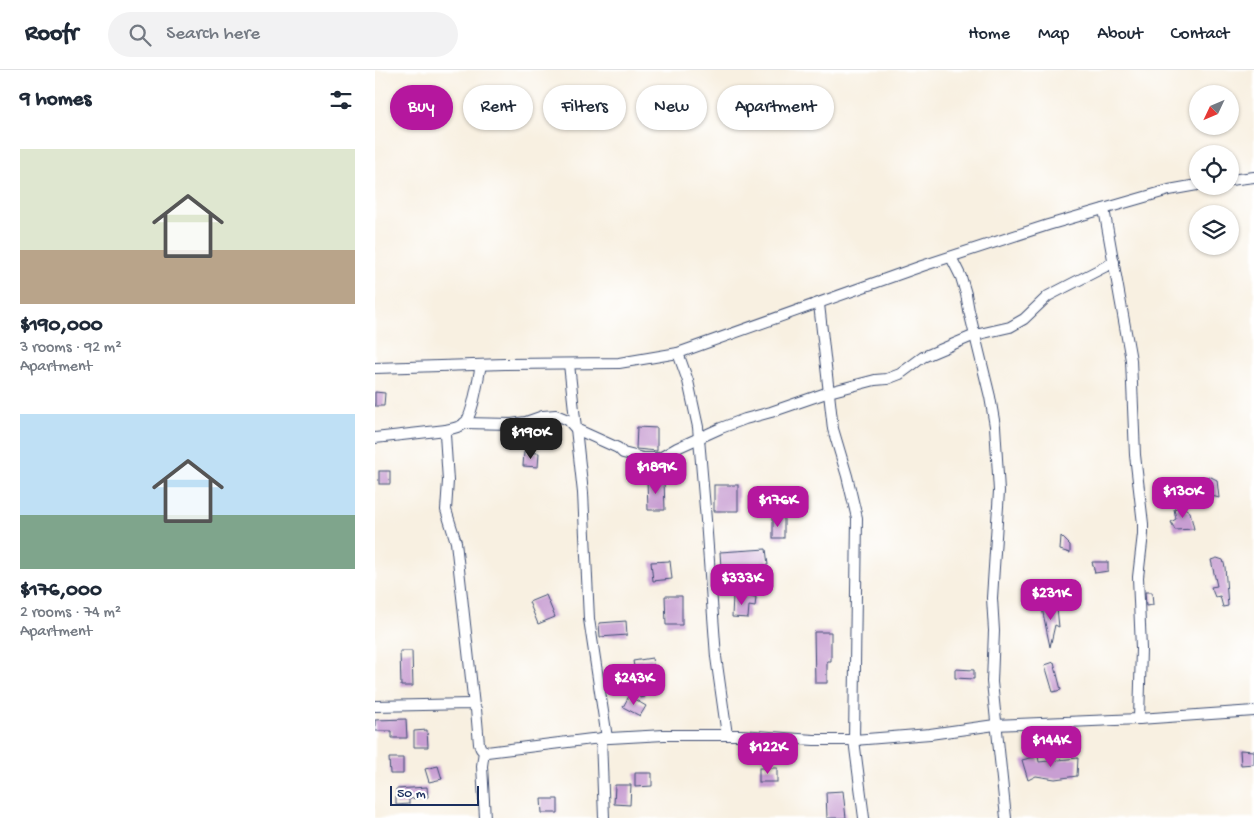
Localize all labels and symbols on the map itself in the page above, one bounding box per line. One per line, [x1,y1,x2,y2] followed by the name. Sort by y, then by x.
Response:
[1189,85,1239,135] north arrow
[496,418,566,460] pin: $190K
[621,452,691,495] pin: $189K
[1148,476,1218,519] pin: $130K
[743,486,813,528] pin: $176K
[707,564,777,606] pin: $333K
[1016,578,1086,621] pin: $231K
[599,664,669,706] pin: $243K
[1016,726,1086,768] pin: $144K
[733,732,803,775] pin: $122K
[390,783,479,806] scale bar

